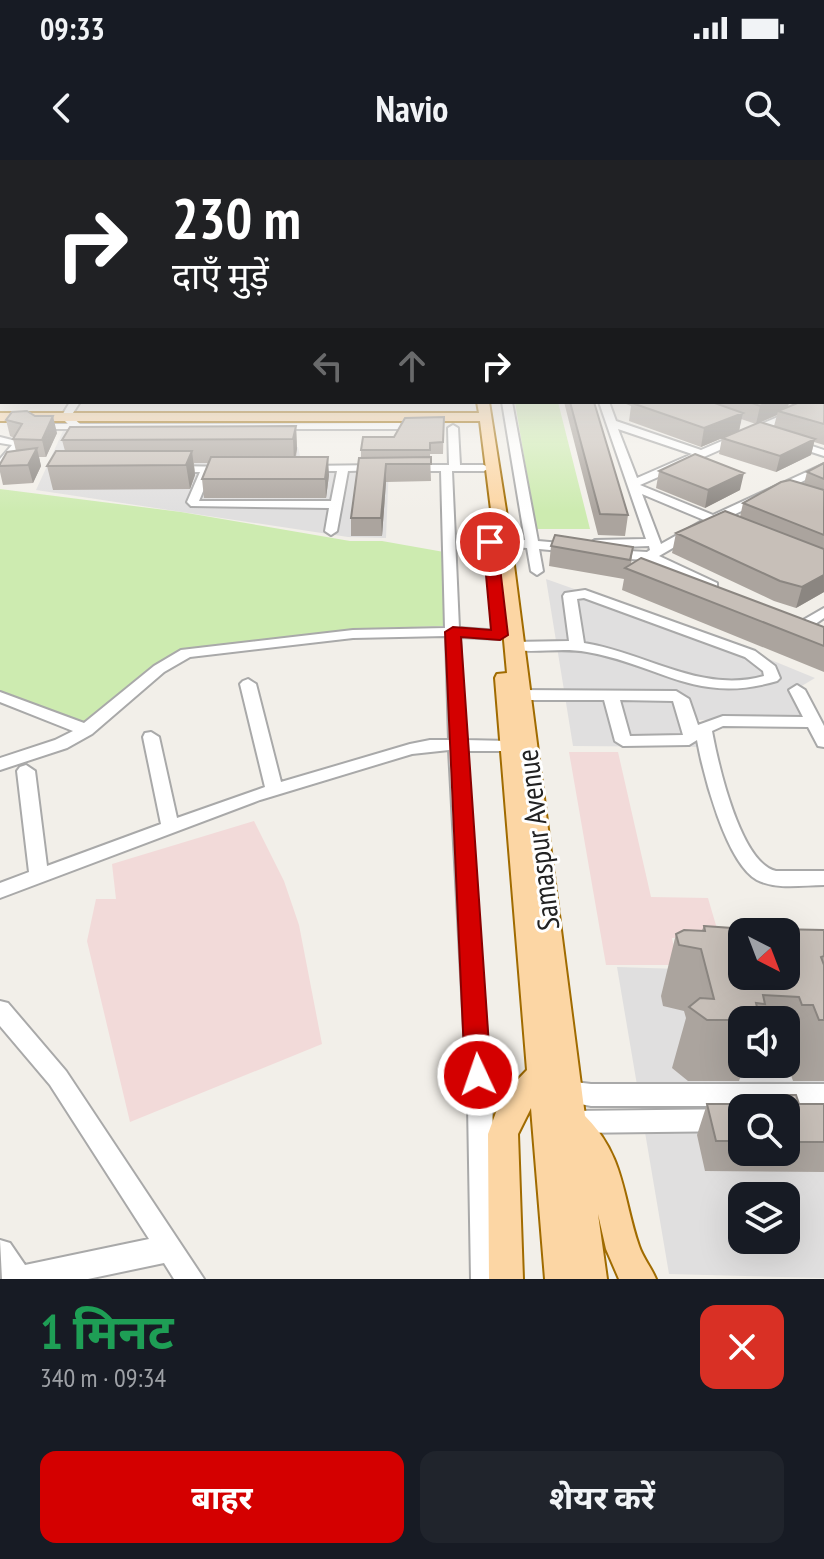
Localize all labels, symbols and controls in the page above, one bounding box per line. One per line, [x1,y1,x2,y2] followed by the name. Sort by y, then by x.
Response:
[40,9,105,48] text: 09:33
[376,85,448,132] text: Navio
[40,86,84,130] icon: back
[740,86,784,130] icon: search
[172,182,301,254] text: 230 m
[40,192,144,296] icon: right
[172,252,269,299] text: दाएँ मुड़ें
[306,344,350,388] icon: left
[390,344,434,388] icon: ahead
[474,344,518,388] icon: right
[456,508,524,576] pin
[468,520,512,564] icon: arrive
[507,747,567,933] street label: Samaspur Avenue
[728,918,800,990] north arrow
[728,918,800,1254] map controls
[728,1006,800,1078] button: sound
[436,1033,520,1117] position arrow
[728,1094,800,1166] button: search
[728,1182,800,1254] button: layers
[40,1300,174,1362] text: 1 मिनट
[700,1305,784,1389] button: close
[40,1361,166,1394] text: 340 m · 09:34
[40,1451,404,1543] button: बाहर
[420,1451,784,1543] button: शेयर करें

